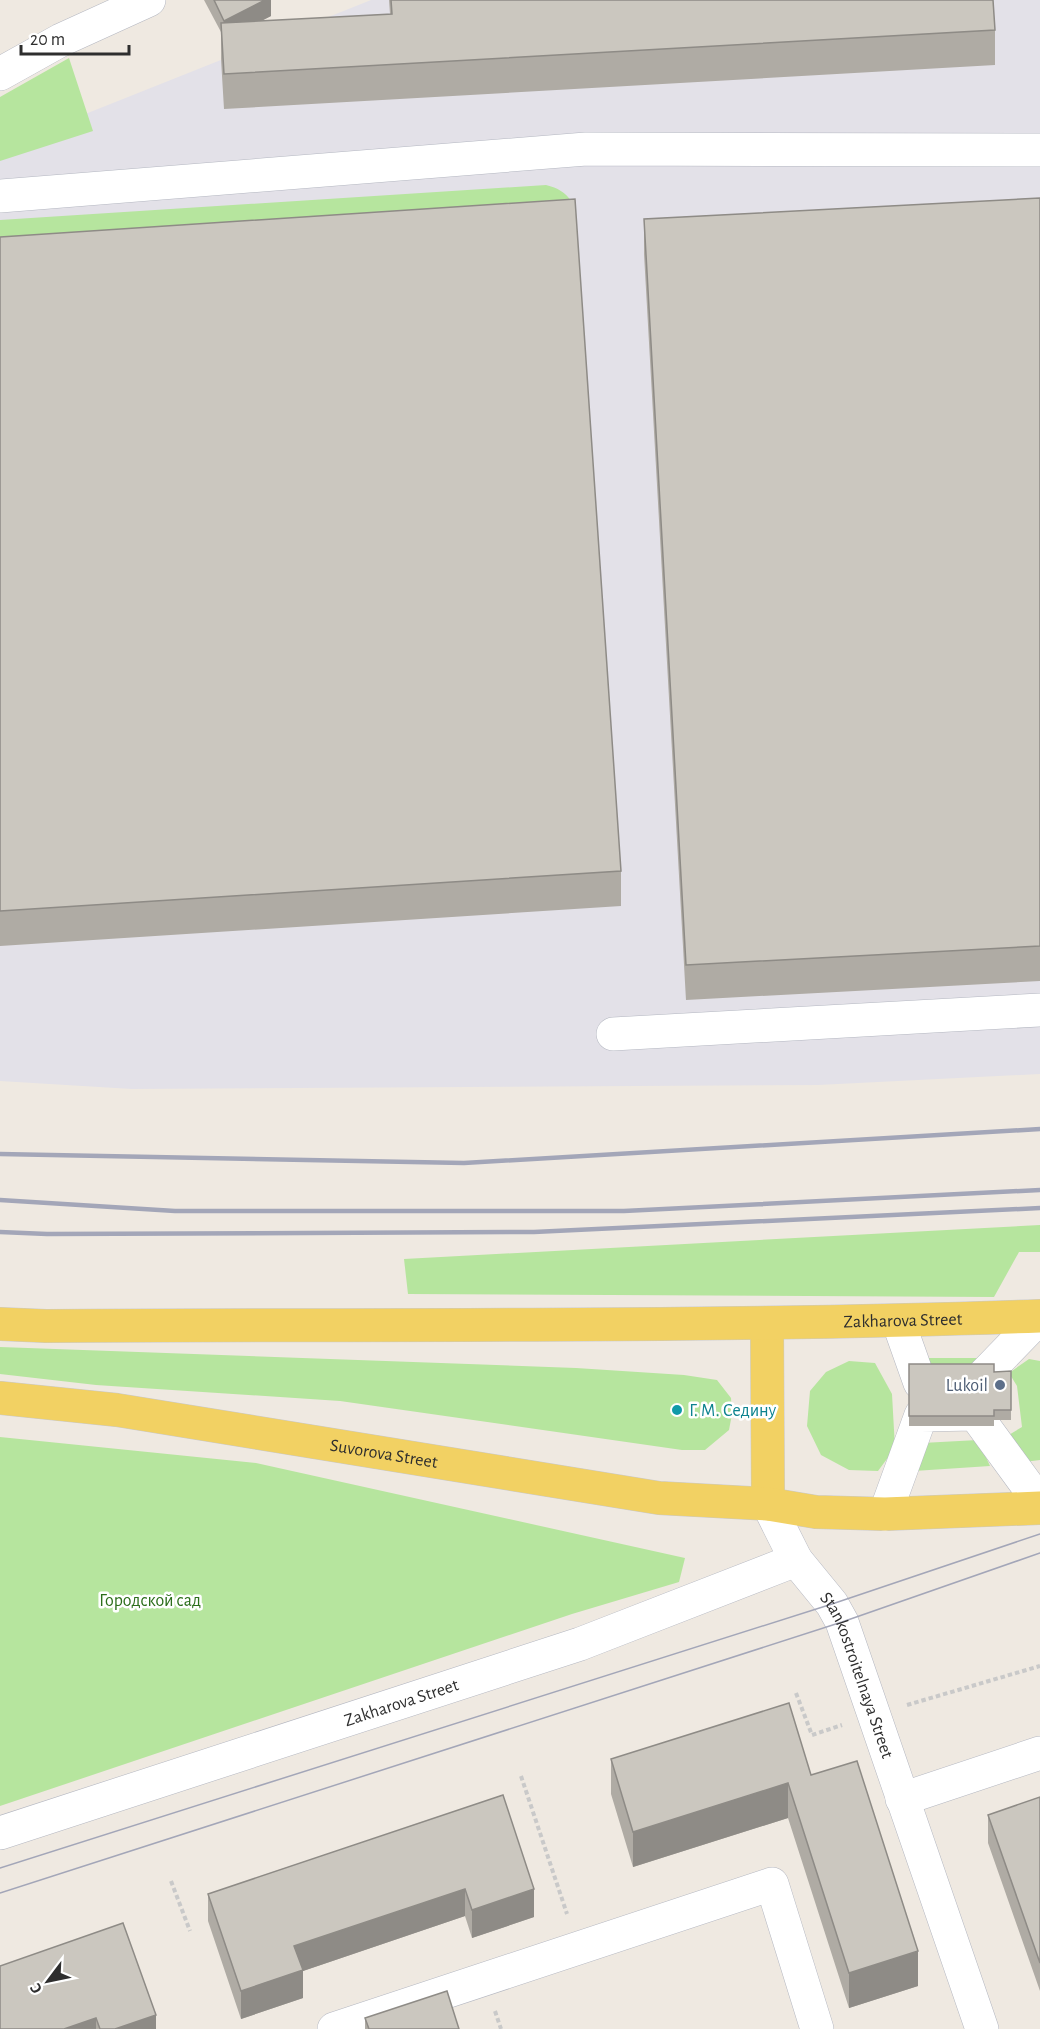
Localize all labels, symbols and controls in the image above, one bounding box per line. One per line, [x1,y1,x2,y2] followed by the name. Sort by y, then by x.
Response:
[21,18,129,56] scale bar
[30,31,65,49] text: 20 m
[843,1311,963,1331] street label: Zakharova Street
[946,1377,988,1395] place label: Lukoil
[993,1378,1007,1392] marker: Lukoil
[689,1402,776,1420] place label: Г. М. Седину
[670,1403,684,1417] marker: Г. М. Седину
[329,1437,439,1472] street label: Suvorova Street
[816,1589,896,1761] street label: Stankostroitelnaya Street
[99,1592,201,1610] park label: Городской сад
[342,1676,461,1730] street label: Zakharova Street
[18,1951,78,2011] north arrow
[27,1980,45,1996] text: С

